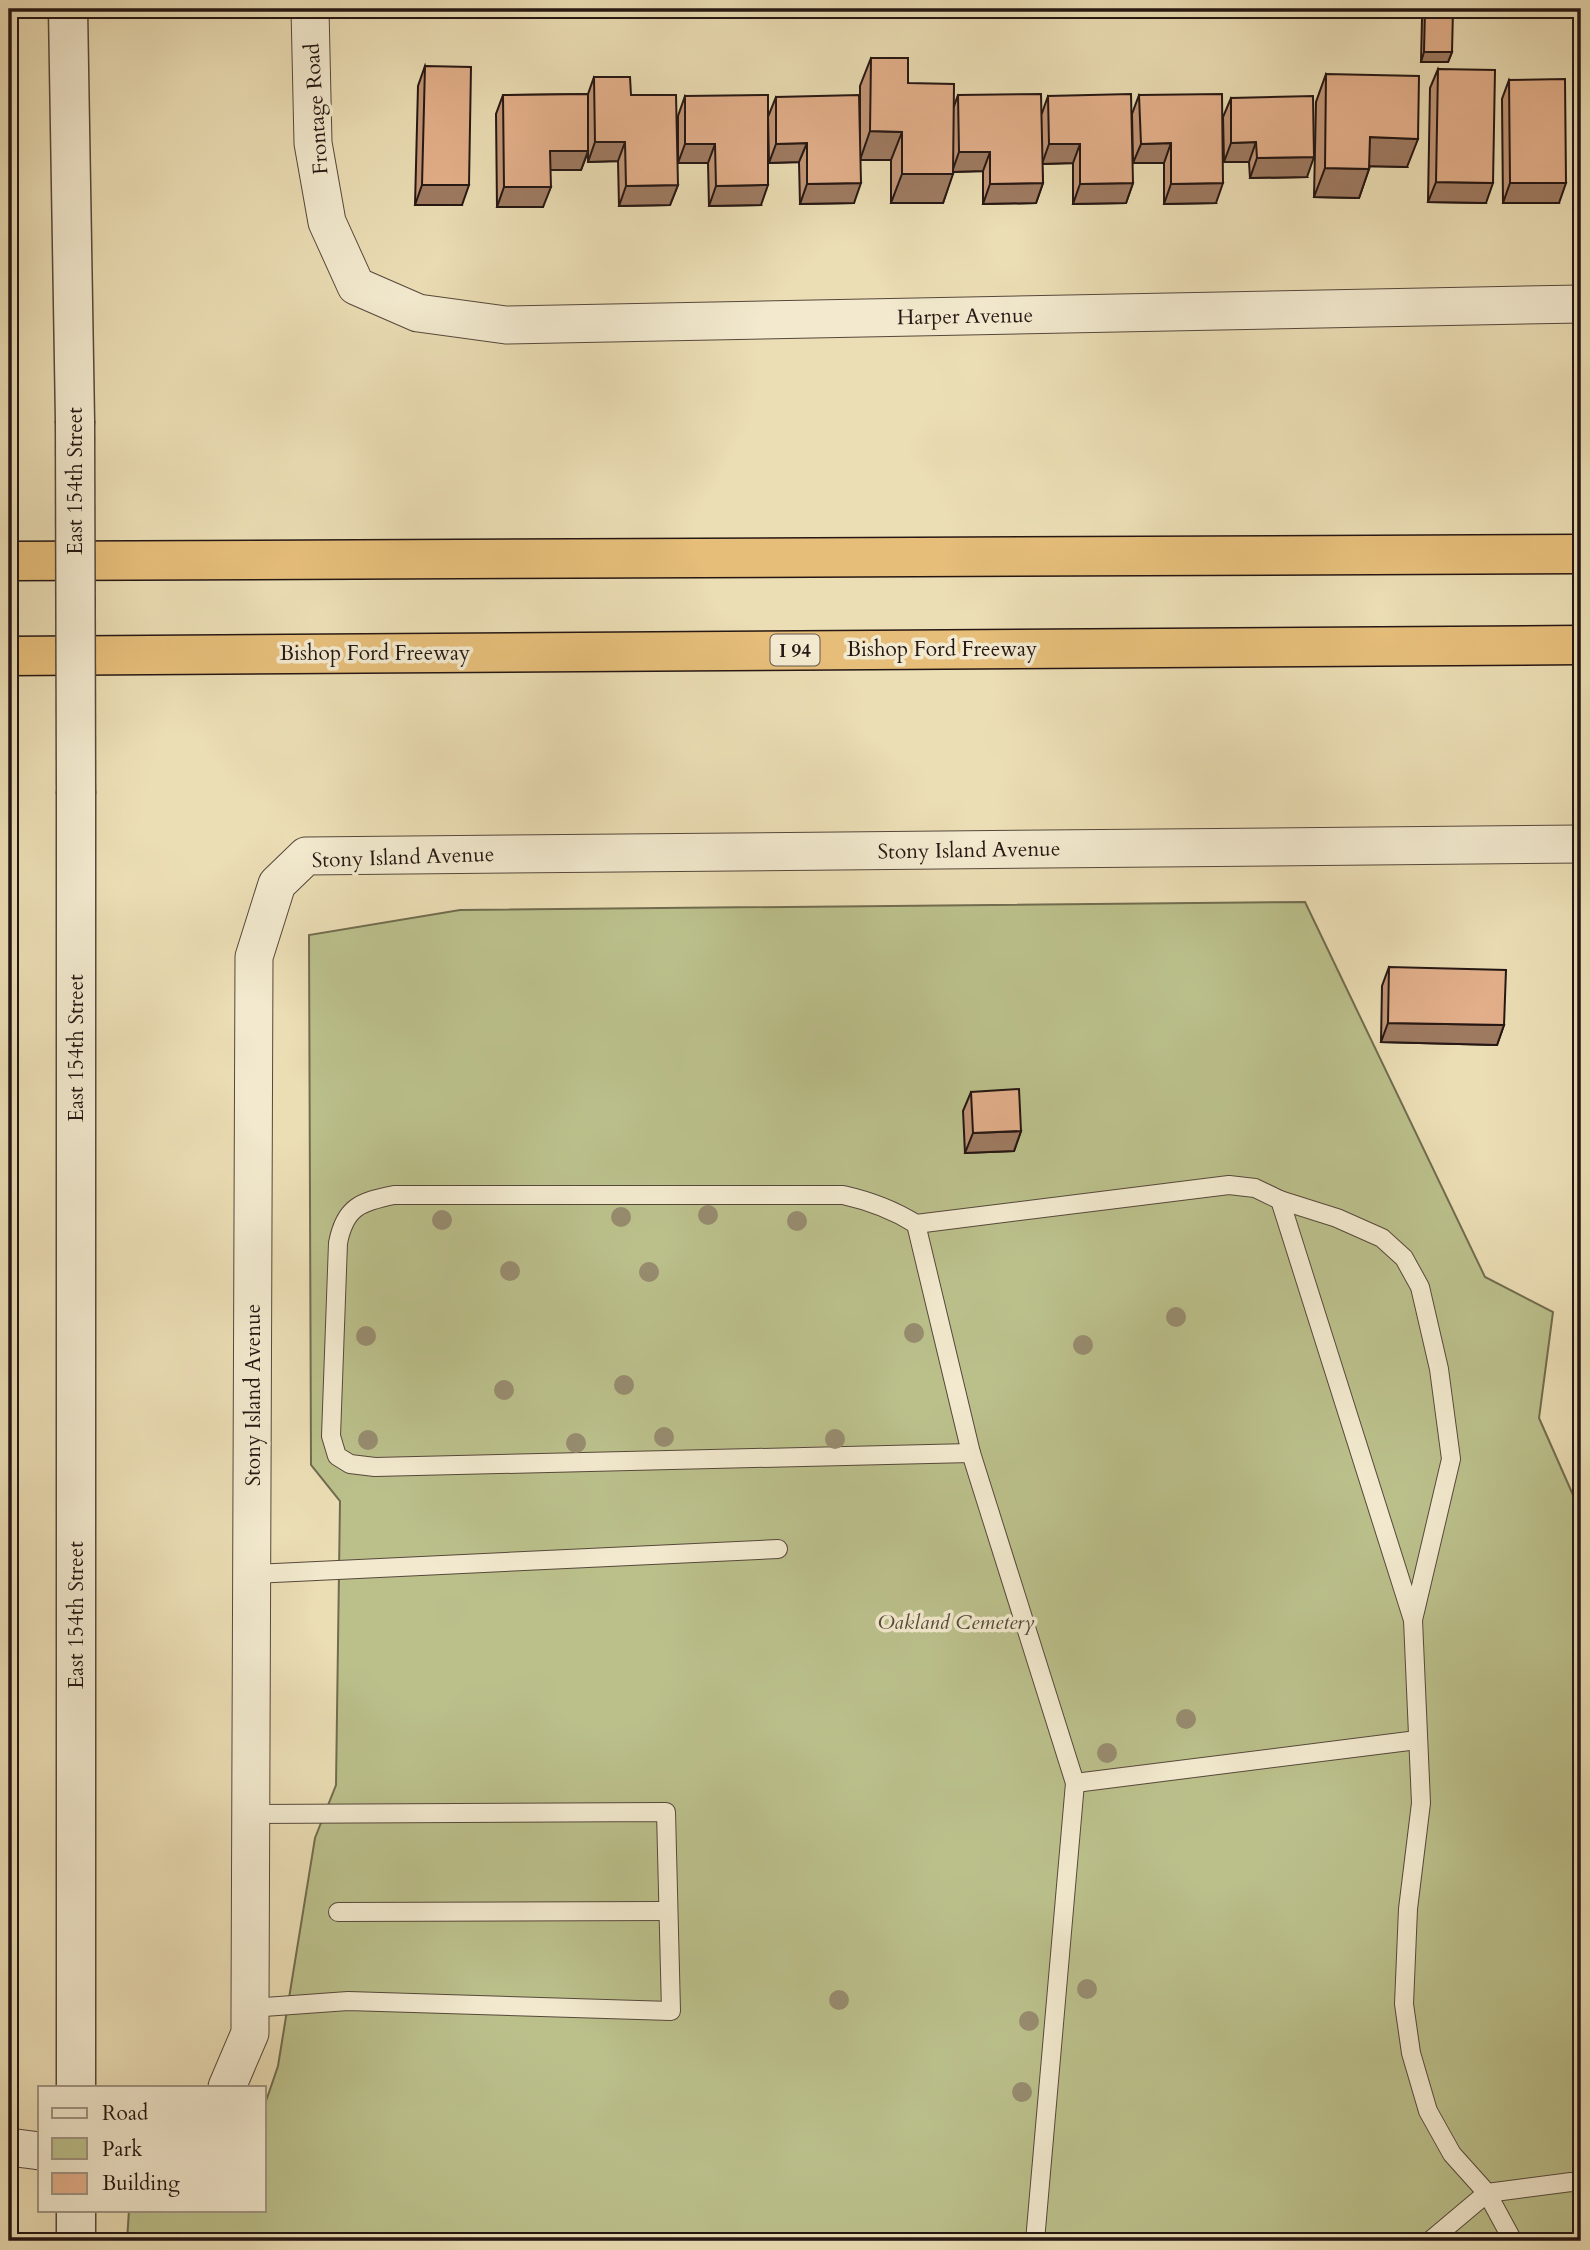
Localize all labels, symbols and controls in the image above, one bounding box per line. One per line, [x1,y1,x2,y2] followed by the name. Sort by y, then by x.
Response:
[297,42,336,176] street label: Frontage Road
[897,301,1033,332] street label: Harper Avenue
[61,407,90,555] street label: East 154th Street
[770,635,820,666] road number: I 94
[847,635,1037,664] street label: Bishop Ford Freeway
[280,639,470,668] street label: Bishop Ford Freeway
[877,834,1061,867] street label: Stony Island Avenue
[311,840,495,875] street label: Stony Island Avenue
[62,974,91,1122] street label: East 154th Street
[239,1304,268,1486] street label: Stony Island Avenue
[62,1541,91,1689] street label: East 154th Street
[878,1608,1034,1637] park label: Oakland Cemetery
[38,2086,266,2212] legend
[102,2099,148,2128] text: Road
[102,2135,143,2164] text: Park
[102,2169,180,2198] text: Building

